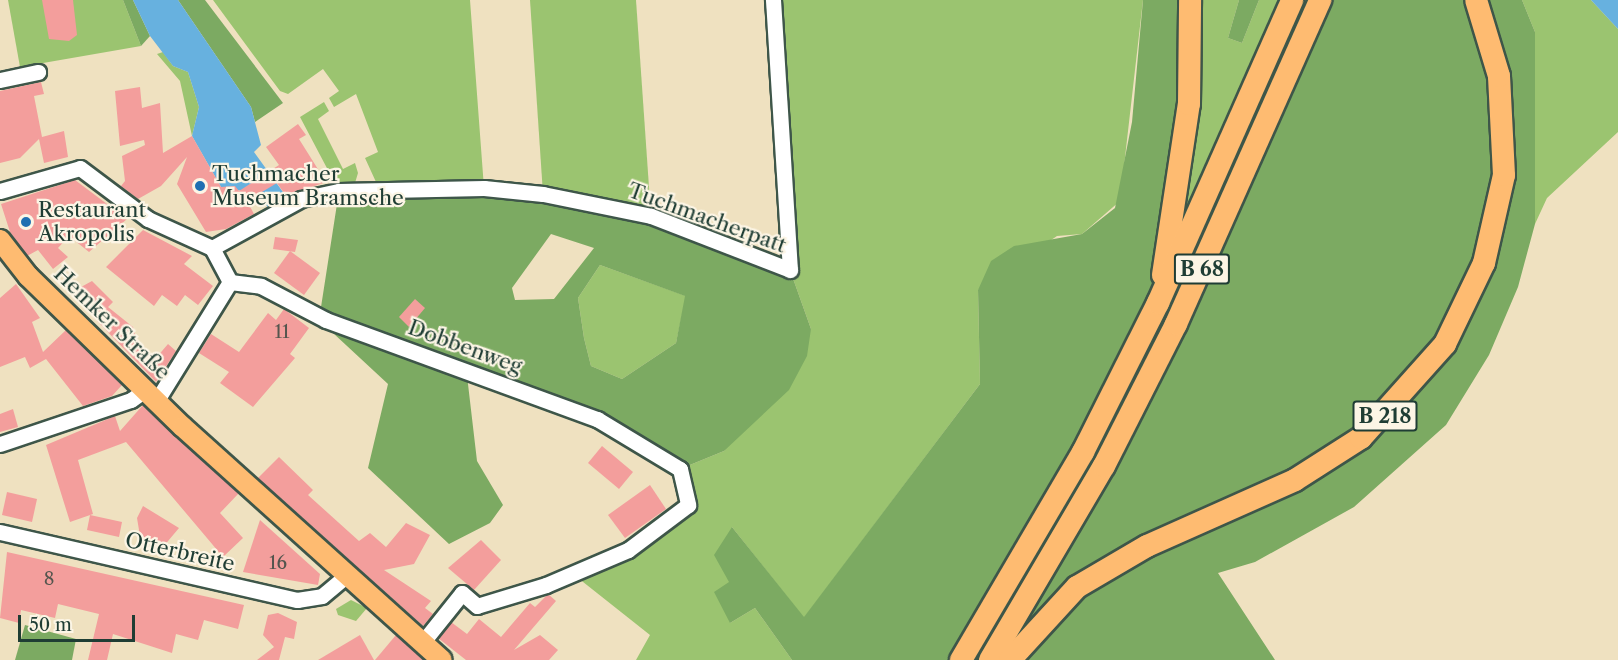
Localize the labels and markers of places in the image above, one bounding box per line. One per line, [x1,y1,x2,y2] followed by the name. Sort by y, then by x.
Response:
[212,161,404,211] place label: Tuchmacher Museum Bramsche
[193,179,207,193] marker: Tuchmacher Museum Bramsche
[38,197,146,247] place label: Restaurant Akropolis
[19,215,33,229] marker: Restaurant Akropolis

